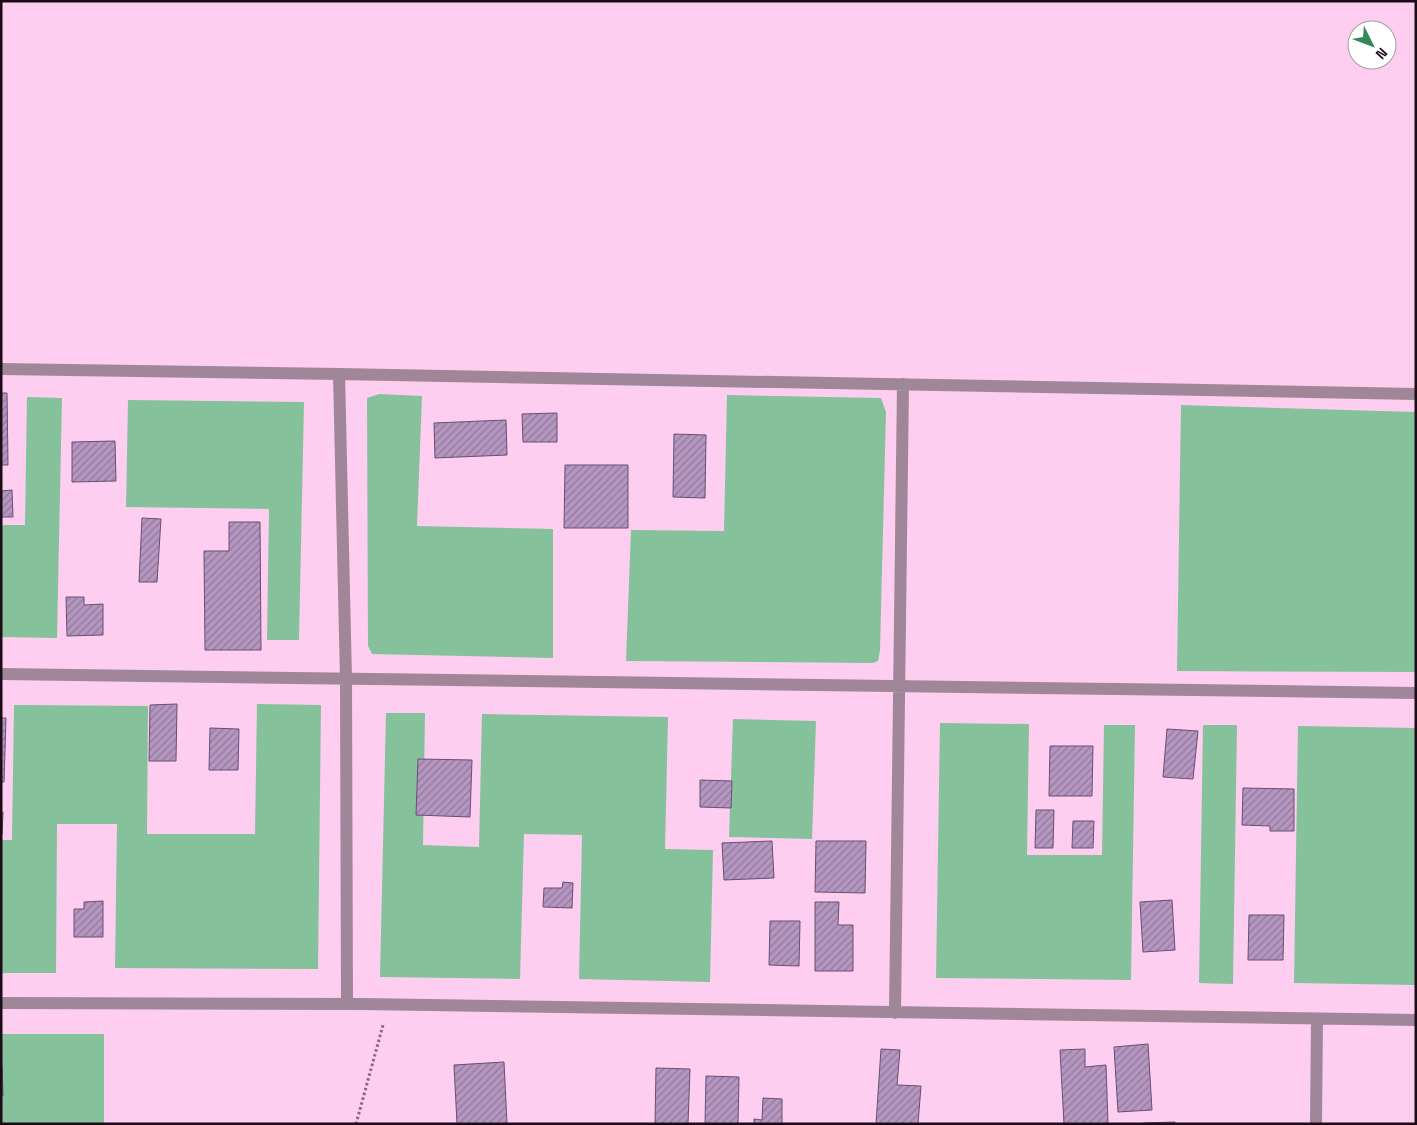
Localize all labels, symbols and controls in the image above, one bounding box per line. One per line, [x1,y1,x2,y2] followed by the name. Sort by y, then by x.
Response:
[1347,20,1397,70] north arrow
[1372,44,1391,63] text: N

